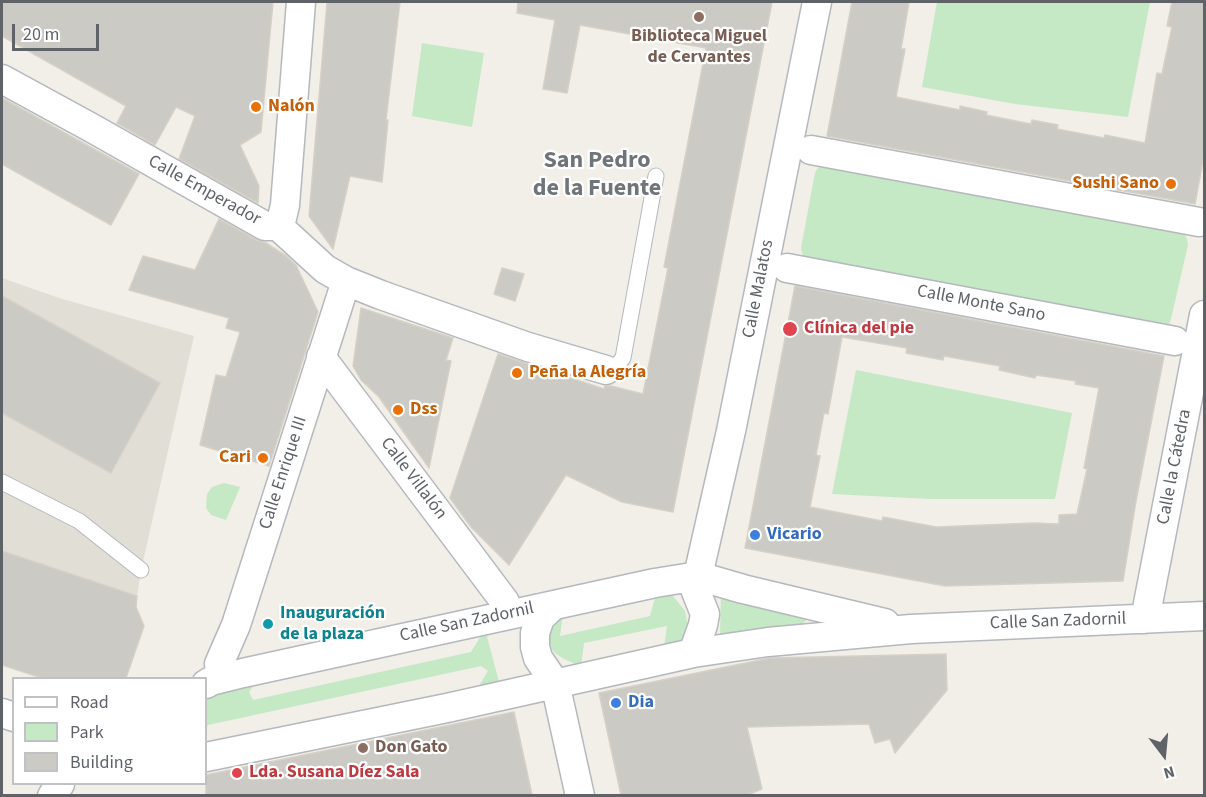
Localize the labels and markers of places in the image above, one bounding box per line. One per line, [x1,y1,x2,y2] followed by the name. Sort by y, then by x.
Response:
[692,10,706,24] marker: Biblioteca Miguel de Cervantes
[631,26,767,68] place label: Biblioteca Miguel de Cervantes
[268,96,315,118] place label: Nalón
[249,100,263,114] marker: Nalón
[1072,173,1159,195] place label: Sushi Sano
[1164,177,1178,191] marker: Sushi Sano
[804,318,914,340] place label: Clínica del pie
[781,320,799,338] marker: Clínica del pie
[529,362,646,384] place label: Peña la Alegría
[510,366,524,380] marker: Peña la Alegría
[410,399,437,421] place label: Dss
[391,403,405,417] marker: Dss
[219,447,251,469] place label: Cari
[256,451,270,465] marker: Cari
[767,524,822,546] place label: Vicario
[748,528,762,542] marker: Vicario
[280,603,385,646] place label: Inauguración de la plaza
[261,617,275,631] marker: Inauguración de la plaza
[628,692,654,714] place label: Dia
[609,696,623,710] marker: Dia
[375,737,448,759] place label: Don Gato
[356,741,370,755] marker: Don Gato
[249,762,420,784] place label: Lda. Susana Díez Sala
[230,766,244,780] marker: Lda. Susana Díez Sala

